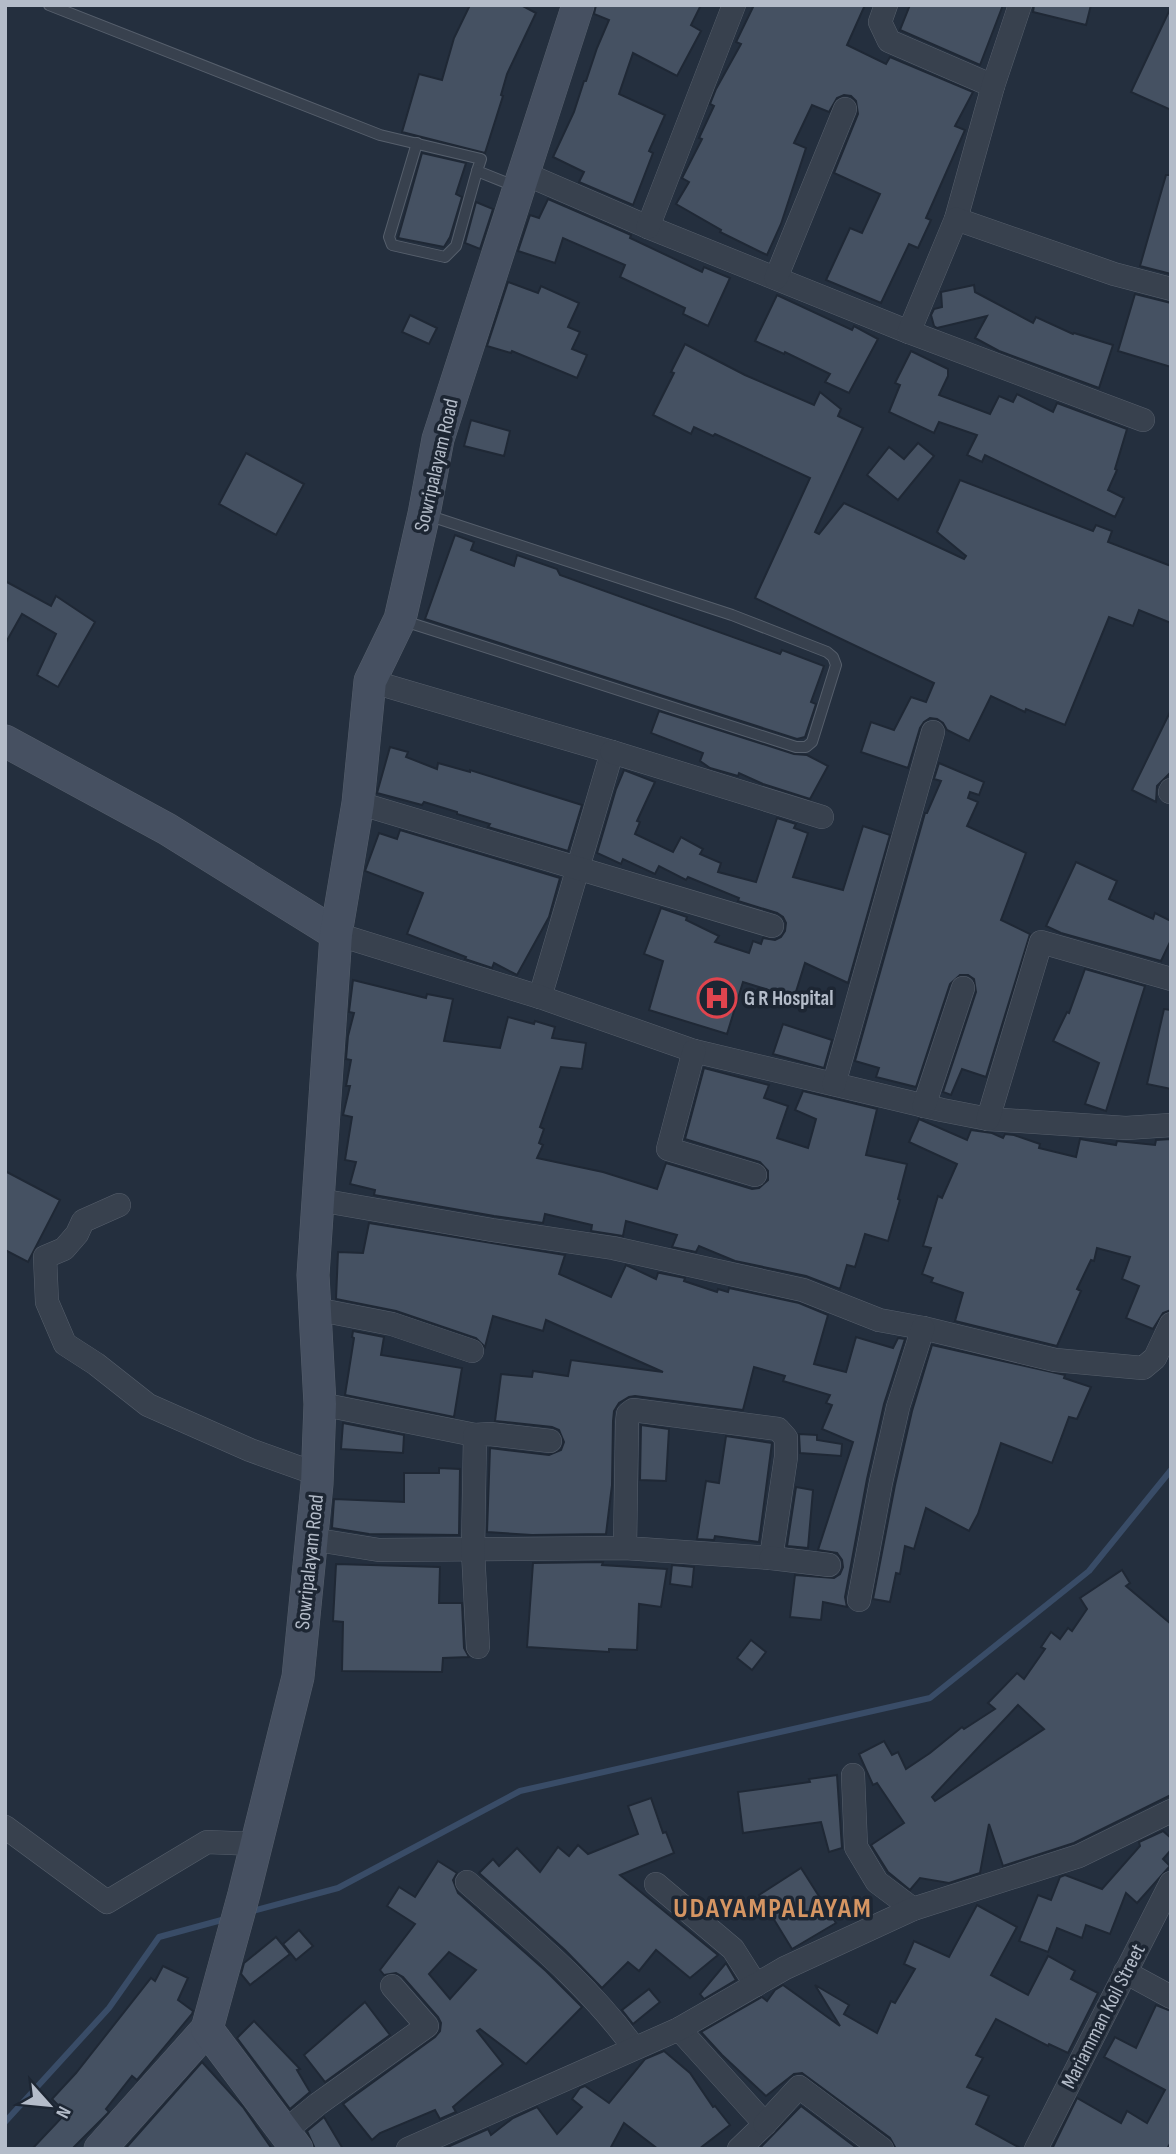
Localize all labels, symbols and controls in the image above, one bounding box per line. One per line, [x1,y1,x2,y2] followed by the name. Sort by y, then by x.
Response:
[409,396,464,534] street label: Sowripalayam Road
[696,977,738,1019] hospital icon: G R Hospital
[744,986,833,1011] place label: G R Hospital
[290,1493,329,1631] street label: Sowripalayam Road
[673,1892,873,1925] district label: UDAYAMPALAYAM
[1056,1940,1151,2093] street label: Mariamman Koil Street
[14,2070,84,2140] north arrow
[50,2102,75,2122] text: N

